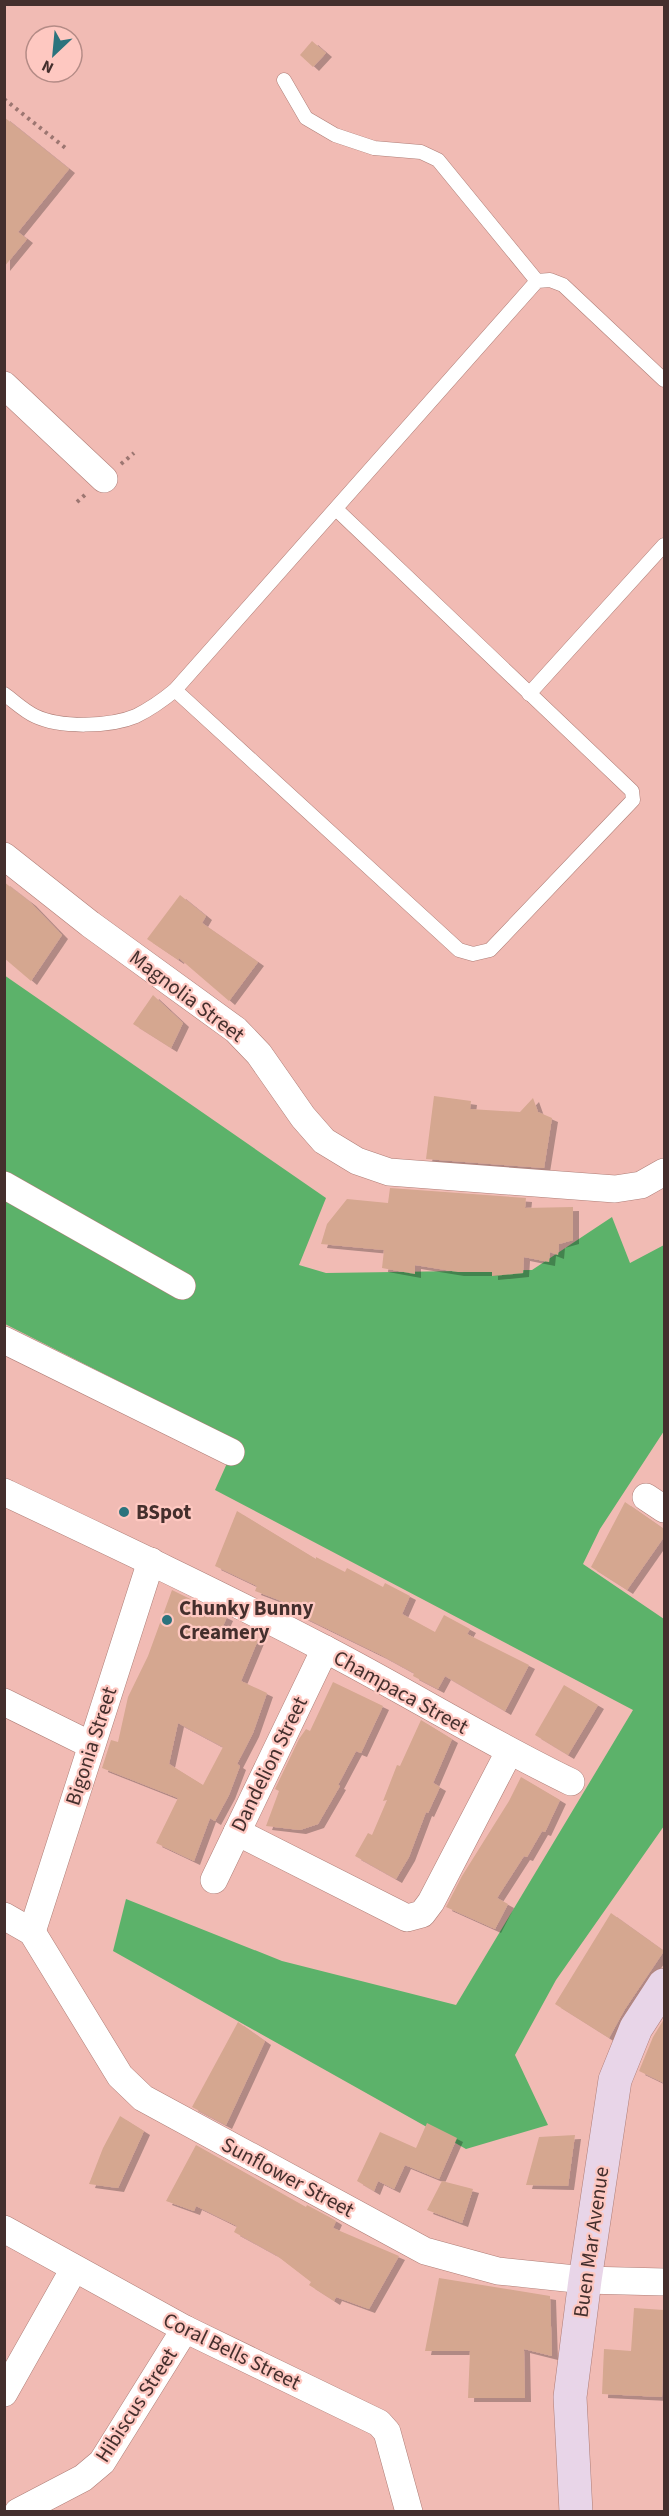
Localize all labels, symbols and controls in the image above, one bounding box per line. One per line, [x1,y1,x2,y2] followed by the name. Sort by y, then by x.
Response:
[24,24,84,84] north arrow
[38,54,57,79] text: N
[123,943,251,1049] street label: Magnolia Street
[136,1497,191,1527] place label: BSpot
[117,1505,131,1519] marker: BSpot
[179,1593,313,1647] place label: Chunky Bunny Creamery
[160,1613,174,1627] marker: Chunky Bunny Creamery
[328,1642,474,1742] street label: Champaca Street
[58,1683,124,1809] street label: Bigonia Street
[223,1691,315,1837] street label: Dandelion Street
[216,2129,360,2225] street label: Sunflower Street
[566,2165,616,2319] street label: Buen Mar Avenue
[158,2305,306,2397] street label: Coral Bells Street
[88,2342,184,2468] street label: Hibiscus Street

